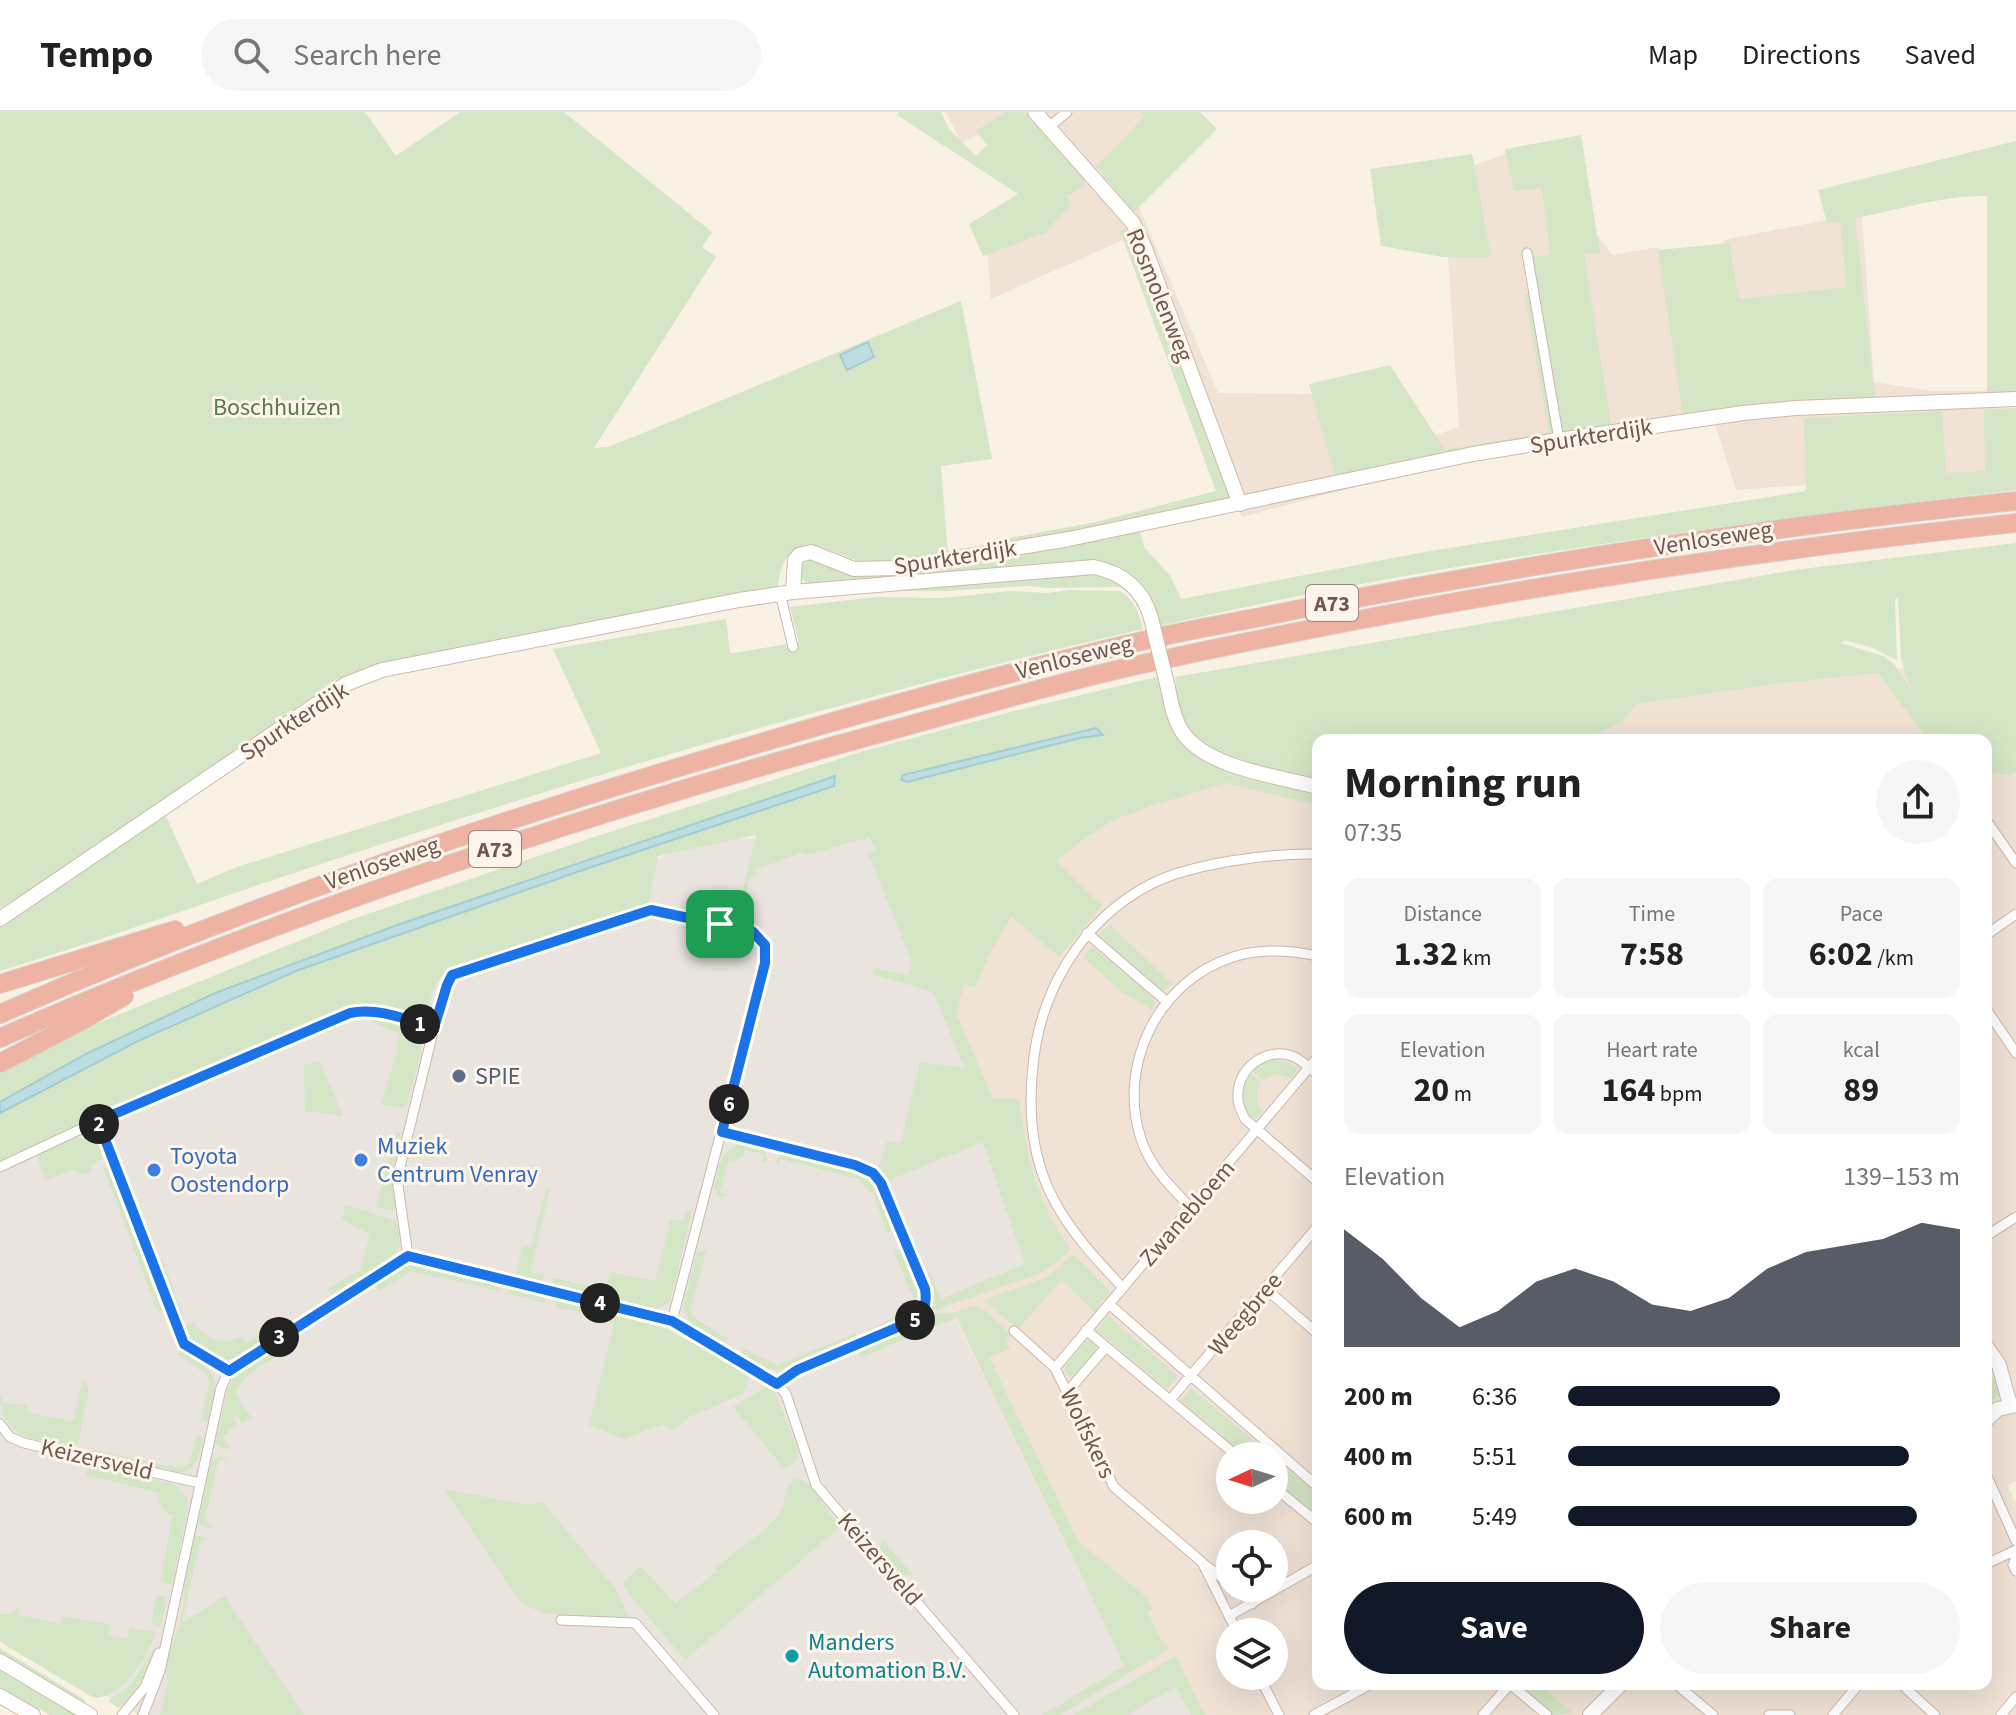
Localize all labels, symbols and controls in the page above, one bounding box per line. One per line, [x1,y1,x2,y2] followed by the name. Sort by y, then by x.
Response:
[201,19,761,91] search box
[40,28,153,82] text: Tempo
[229,33,273,77] icon: search
[293,34,441,77] text: Search here
[1648,35,1698,75] text: Map
[1742,35,1861,75] text: Directions
[1905,35,1976,75] text: Saved
[1117,223,1202,367] street label: Rosmolenweg
[213,390,341,425] park label: Boschhuizen
[1527,410,1655,463] street label: Spurkterdijk
[1652,512,1775,565] street label: Venloseweg
[891,531,1019,584] street label: Spurkterdijk
[1306,585,1358,621] road number: A73
[1012,626,1136,689] street label: Venloseweg
[233,673,356,770] street label: Spurkterdijk
[1344,752,1582,815] text: Morning run
[1876,760,1960,844] button: share
[1344,814,1402,851] text: 07:35
[320,828,444,899] street label: Venloseweg
[469,831,521,867] road number: A73
[686,890,754,958] pin
[1404,898,1482,930] text: Distance
[1629,898,1675,930] text: Time
[1840,898,1883,930] text: Pace
[698,902,742,946] icon: arrive
[1394,930,1458,979] text: 1.32
[1620,930,1684,979] text: 7:58
[1809,930,1873,979] text: 6:02
[1458,942,1491,974] text: km
[1873,942,1914,974] text: /km
[400,1004,440,1044] pin: 1
[414,1008,426,1040] text: 1
[1400,1034,1486,1066] text: Elevation
[1606,1034,1698,1066] text: Heart rate
[1843,1034,1880,1066] text: kcal
[475,1059,520,1094] place label: SPIE
[1413,1066,1449,1115] text: 20
[1602,1066,1655,1115] text: 164
[1843,1066,1879,1115] text: 89
[450,1067,468,1085] marker: SPIE
[1449,1078,1472,1110] text: m
[1655,1078,1702,1110] text: bpm
[709,1084,749,1124] pin: 6
[723,1088,735,1120] text: 6
[79,1104,119,1144] pin: 2
[93,1108,105,1140] text: 2
[377,1129,538,1192] place label: Muziek Centrum Venray
[170,1139,289,1202] place label: Toyota Oostendorp
[352,1151,370,1169] marker: Muziek Centrum Venray
[1131,1152,1244,1274] street label: Zwanebloem
[1344,1158,1445,1195] text: Elevation
[1843,1158,1960,1195] text: 139–153 m
[145,1161,163,1179] marker: Toyota Oostendorp
[1200,1265,1291,1364] street label: Weegbree
[580,1283,620,1323] pin: 4
[594,1287,606,1319] text: 4
[895,1300,935,1340] pin: 5
[909,1304,921,1336] text: 5
[259,1317,299,1357] pin: 3
[273,1321,285,1353] text: 3
[1344,1378,1413,1415] text: 200 m
[1472,1378,1517,1415] text: 6:36
[1051,1382,1124,1484] street label: Wolfskers
[37,1430,156,1489] street label: Keizersveld
[1344,1438,1413,1475] text: 400 m
[1472,1438,1517,1475] text: 5:51
[1216,1442,1288,1514] north arrow
[1216,1442,1288,1690] map controls
[1344,1498,1413,1535] text: 600 m
[1472,1498,1517,1535] text: 5:49
[829,1505,930,1614] street label: Keizersveld
[1216,1530,1288,1602] button: locate
[1344,1582,1644,1674] button: Save
[1660,1582,1960,1674] button: Share
[1216,1618,1288,1690] button: layers
[808,1625,967,1688] place label: Manders Automation B.V.
[783,1647,801,1665] marker: Manders Automation B.V.

